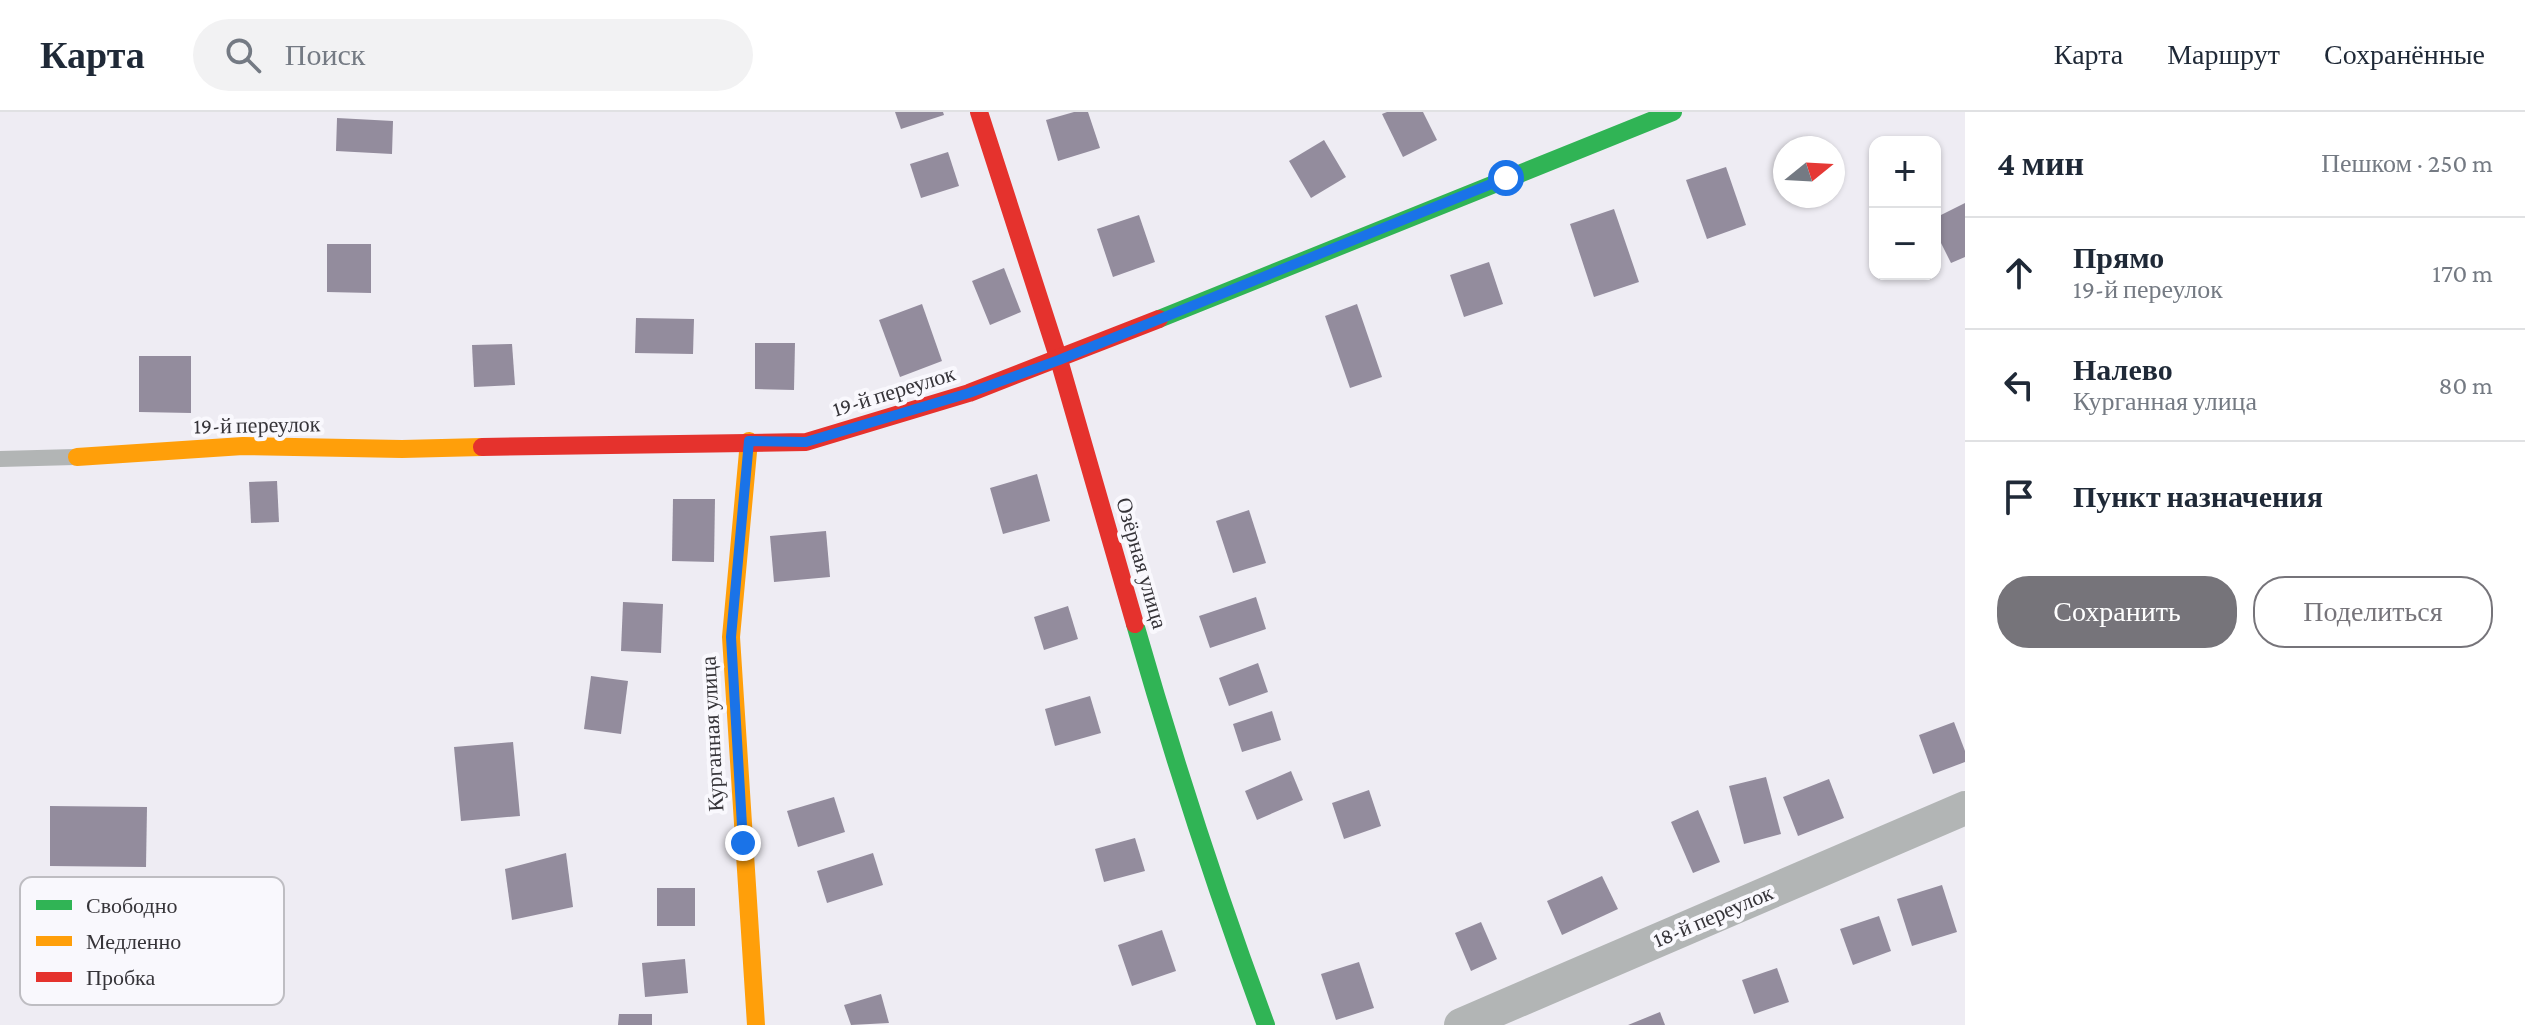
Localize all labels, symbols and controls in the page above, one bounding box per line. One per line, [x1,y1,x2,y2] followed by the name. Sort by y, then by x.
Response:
[193,19,753,91] search box
[221,33,265,77] icon: search
[40,34,145,76] text: Карта
[285,38,365,71] text: Поиск
[2054,39,2123,70] text: Карта
[2167,39,2280,70] text: Маршрут
[2324,39,2485,70] text: Сохранённые
[1773,136,1845,208] north arrow
[1869,136,1941,280] map controls
[1869,136,1941,208] button: +
[1997,145,2084,182] text: 4 мин
[2321,149,2493,178] text: Пешком · 250 m
[1488,160,1524,196] route start
[1869,208,1941,280] button: −
[2073,241,2164,274] text: Прямо
[1997,251,2041,295] icon: ahead
[2432,259,2493,288] text: 170 m
[2073,275,2223,304] text: 19-й переулок
[2073,353,2173,386] text: Налево
[830,360,959,421] street label: 19-й переулок
[1997,363,2041,407] icon: left
[2439,371,2493,400] text: 80 m
[2073,387,2257,416] text: Курганная улица
[193,411,321,439] street label: 19-й переулок
[1997,475,2041,519] icon: arrive
[2073,480,2323,513] text: Пункт назначения
[1111,494,1173,632] street label: Озёрная улица
[1997,576,2237,648] button: Сохранить
[2253,576,2493,648] button: Поделиться
[695,655,729,812] street label: Курганная улица
[725,825,761,861] route end
[20,877,284,1005] legend
[1649,879,1777,952] street label: 18-й переулок
[86,893,177,918] text: Свободно
[86,929,181,954] text: Медленно
[86,965,155,990] text: Пробка

